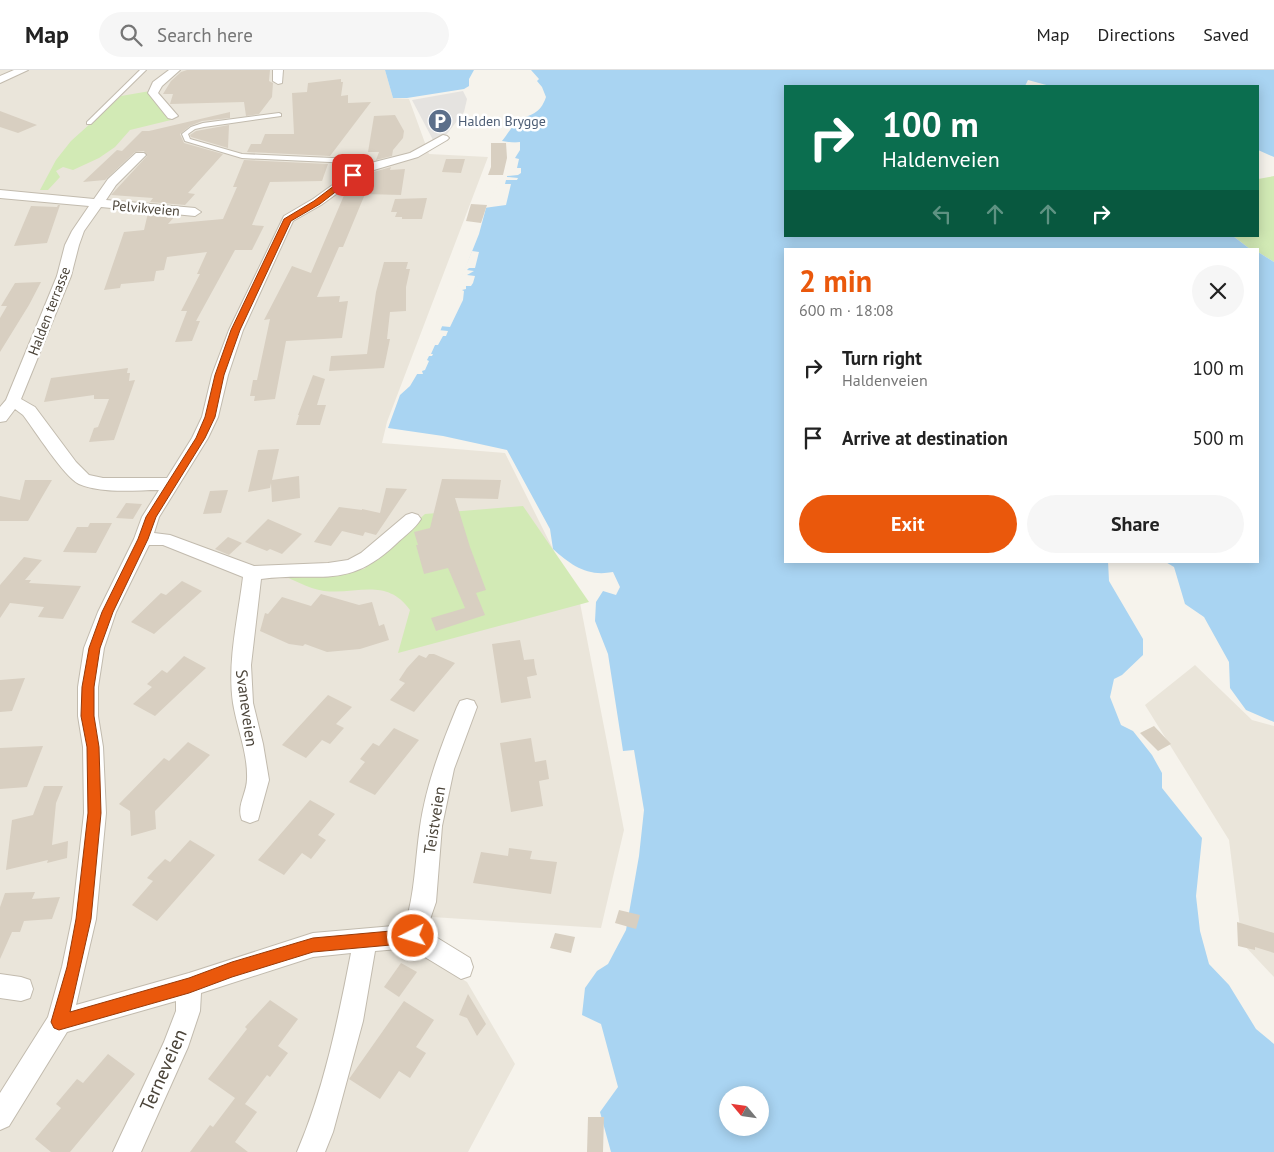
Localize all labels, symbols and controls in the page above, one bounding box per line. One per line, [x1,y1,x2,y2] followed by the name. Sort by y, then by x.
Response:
[99,12,449,57] search box
[25,19,69,50] text: Map
[117,21,145,49] icon: search
[157,23,253,47] text: Search here
[1037,23,1069,46] text: Map
[1097,23,1175,46] text: Directions
[1203,23,1249,46] text: Saved
[882,101,979,147] text: 100 m
[799,105,864,170] icon: right
[427,108,453,134] parking icon: Halden Brygge
[458,112,546,130] place label: Halden Brygge
[882,145,1000,173] text: Haldenveien
[332,154,374,196] pin
[339,161,367,189] icon: arrive
[111,196,181,220] street label: Pelvikveien
[928,200,956,228] icon: left
[981,200,1009,228] icon: ahead
[1034,200,1062,228] icon: ahead
[1087,200,1115,228] icon: right
[799,261,872,300] text: 2 min
[24,264,74,358] street label: Halden terrasse
[1192,265,1244,317] button: close
[799,300,894,320] text: 600 m · 18:08
[842,346,922,370] text: Turn right
[799,354,827,382] icon: right
[1192,356,1244,380] text: 100 m
[842,370,928,390] text: Haldenveien
[799,424,827,452] icon: arrive
[842,426,1008,450] text: Arrive at destination
[1192,426,1244,450] text: 500 m
[799,495,1017,553] button: Exit
[1027,495,1244,553] button: Share
[232,668,262,748] street label: Svaneveien
[419,785,449,855] street label: Teistveien
[386,909,438,961] position arrow
[134,1025,192,1115] street label: Terneveien
[719,1086,769,1136] north arrow
[719,1086,769,1136] map controls

